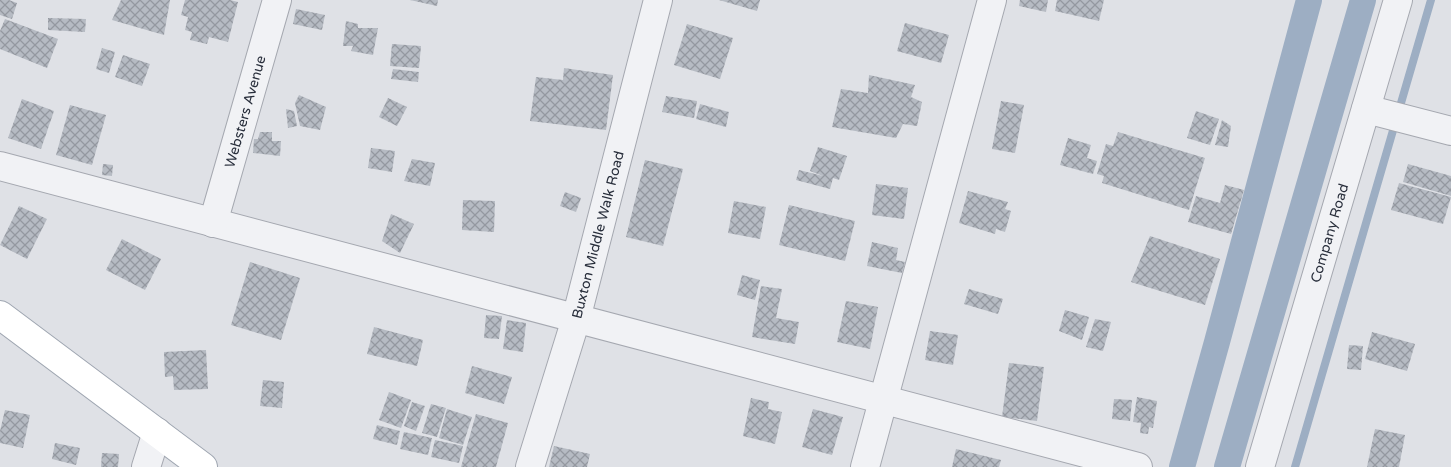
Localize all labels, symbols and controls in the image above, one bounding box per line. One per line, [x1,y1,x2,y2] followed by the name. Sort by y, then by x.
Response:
[221,53,270,170] street label: Websters Avenue
[568,149,628,321] street label: Buxton Middle Walk Road
[1307,182,1352,285] street label: Company Road

